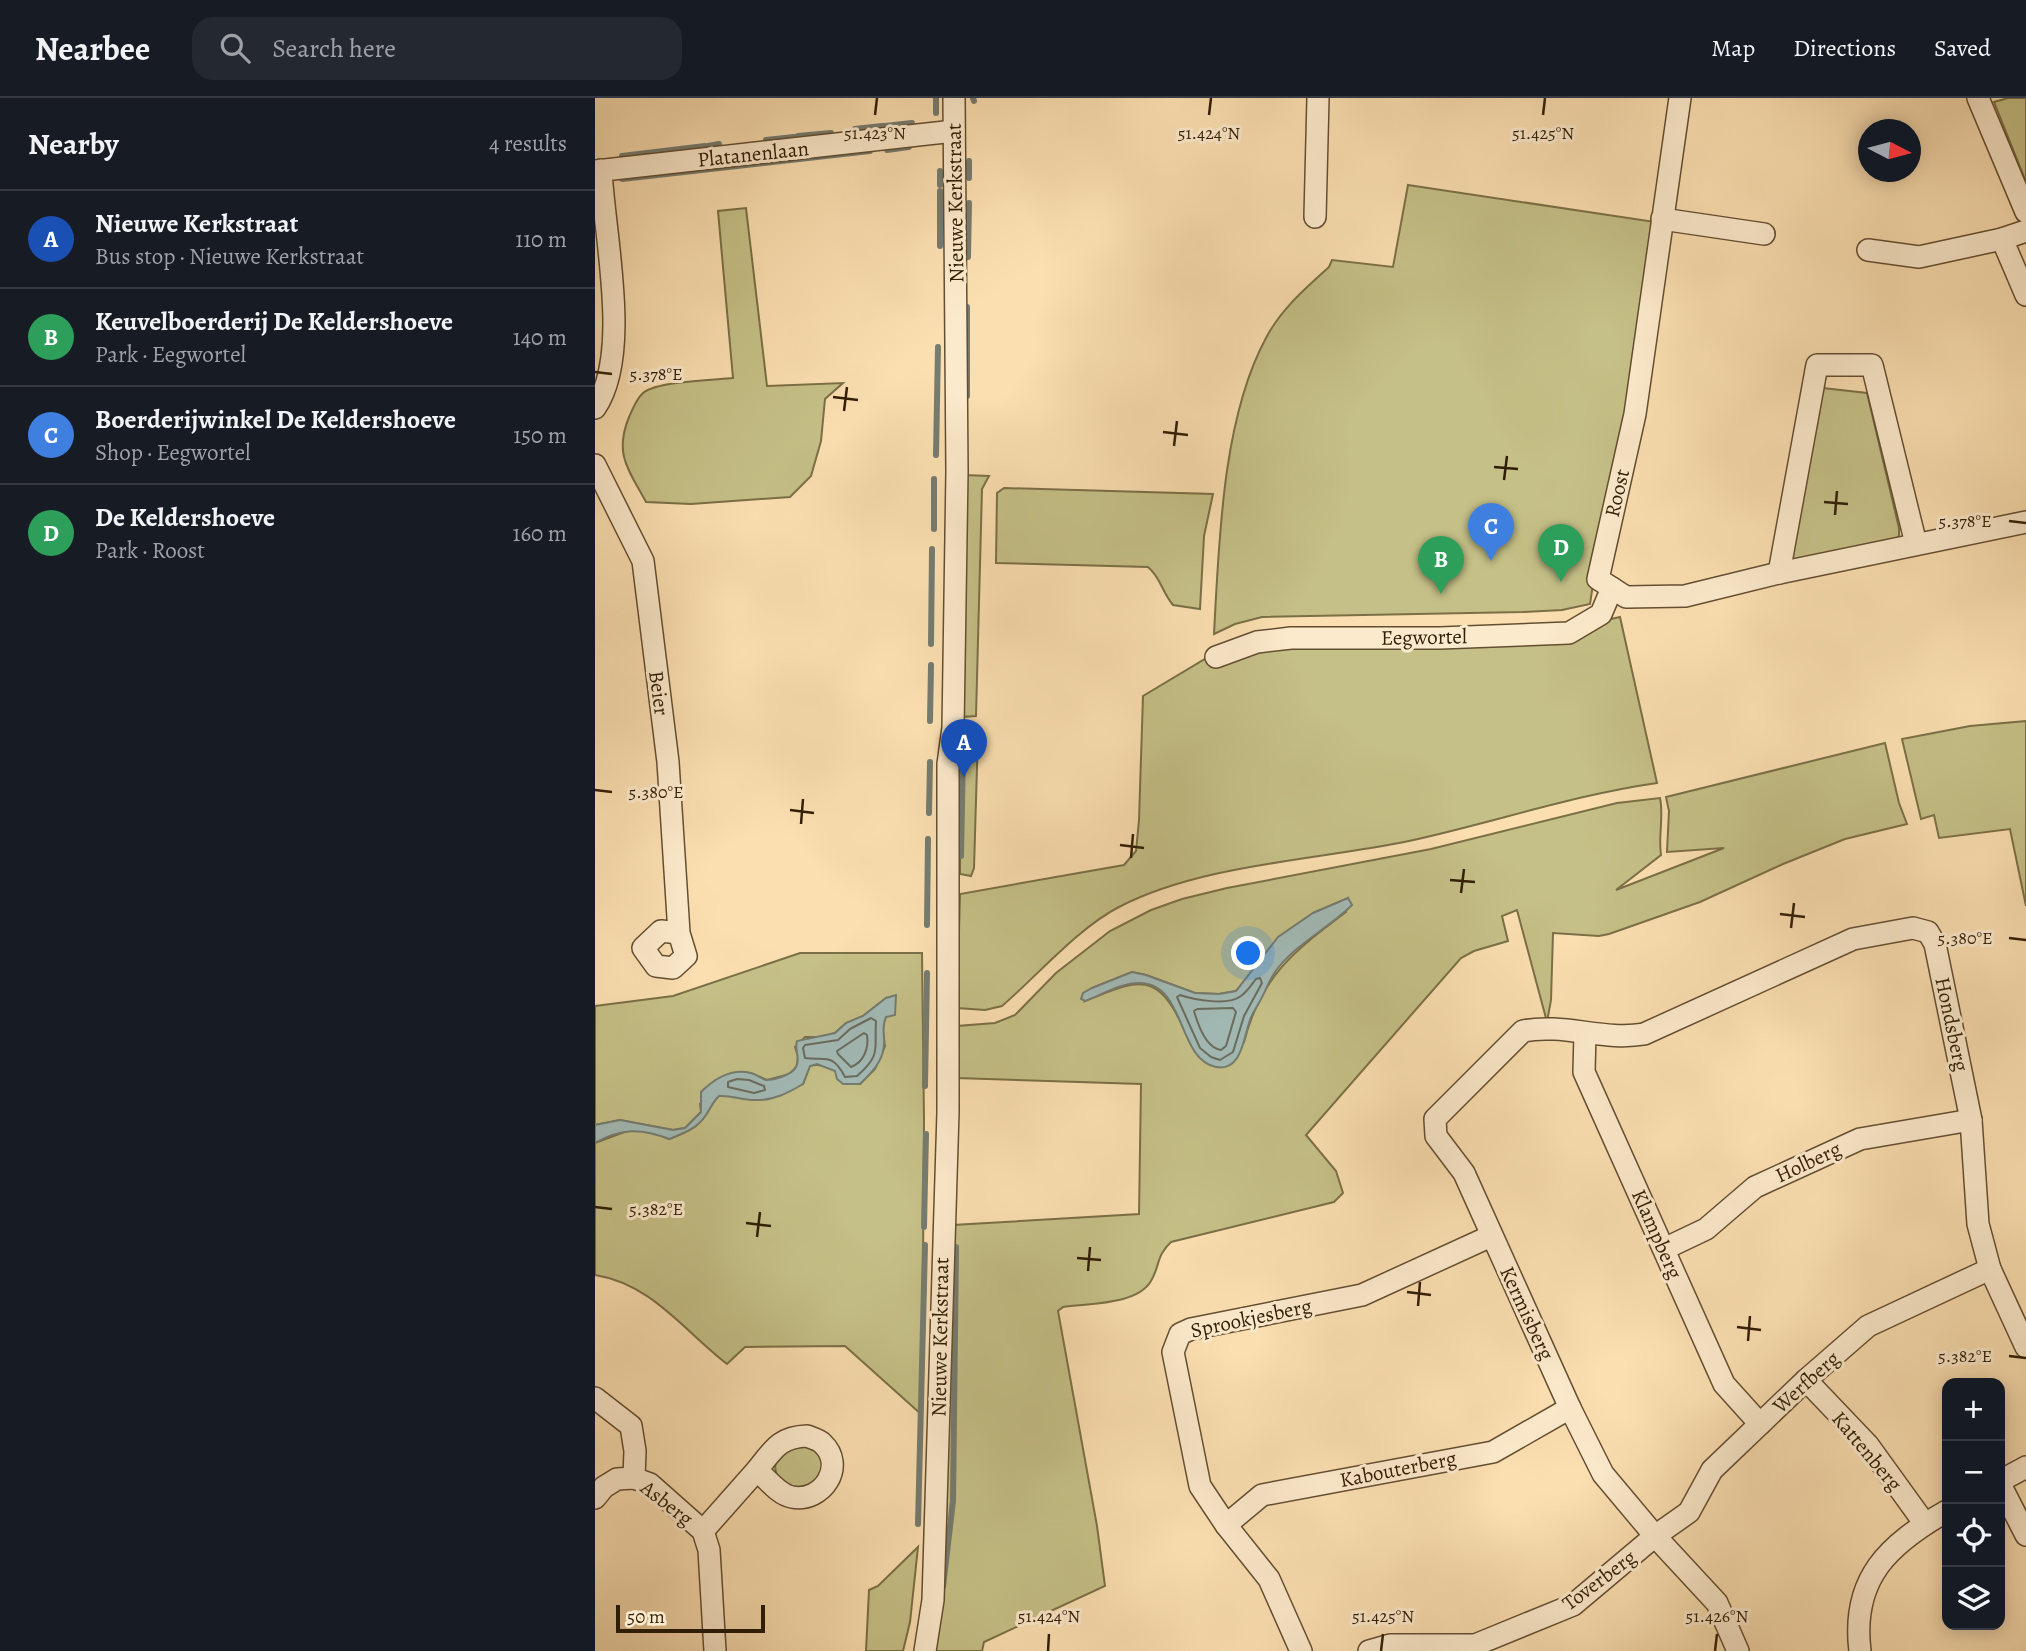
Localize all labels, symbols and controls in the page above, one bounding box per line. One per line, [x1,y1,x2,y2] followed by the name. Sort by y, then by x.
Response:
[192,17,682,80] search box
[35,26,150,71] text: Nearbee
[216,29,254,67] icon: search
[272,31,396,66] text: Search here
[1711,32,1755,64] text: Map
[1793,32,1896,64] text: Directions
[1934,32,1991,64] text: Saved
[1858,119,1921,182] north arrow
[844,121,906,145] text: 51.423°N
[1178,121,1240,145] text: 51.424°N
[1512,121,1574,145] text: 51.425°N
[940,123,970,283] street label: Nieuwe Kerkstraat
[28,124,119,164] text: Nearby
[489,128,567,159] text: 4 results
[696,134,810,174] street label: Platanenlaan
[95,206,298,241] text: Nieuwe Kerkstraat
[44,224,58,255] text: A
[515,224,567,255] text: 110 m
[95,241,364,272] text: Bus stop · Nieuwe Kerkstraat
[95,304,453,339] text: Keuvelboerderij De Keldershoeve
[44,322,58,353] text: B
[513,322,567,353] text: 140 m
[95,339,246,370] text: Park · Eegwortel
[629,362,683,386] text: 5.378°E
[95,402,456,437] text: Boerderijwinkel De Keldershoeve
[44,420,58,451] text: C
[513,420,567,451] text: 150 m
[95,437,251,468] text: Shop · Eegwortel
[1598,466,1636,520] street label: Roost
[95,500,275,535] text: De Keldershoeve
[1468,503,1514,561] pin: C
[1938,509,1992,533] text: 5.378°E
[43,518,59,549] text: D
[513,518,567,549] text: 160 m
[1538,524,1584,582] pin: D
[95,535,205,566] text: Park · Roost
[1418,536,1464,594] pin: B
[1381,622,1467,652] street label: Eegwortel
[642,669,676,717] street label: Beier
[941,719,987,777] pin: A
[628,780,684,804] text: 5.380°E
[1937,926,1993,950] text: 5.380°E
[1231,936,1265,970] your location
[1928,974,1976,1074] street label: Hondsberg
[1771,1134,1846,1189] street label: Holberg
[1625,1185,1689,1284] street label: Klampberg
[629,1197,683,1221] text: 5.382°E
[925,1257,955,1417] street label: Nieuwe Kerkstraat
[1493,1262,1561,1365] street label: Kermisberg
[1188,1291,1315,1344] street label: Sprookjesberg
[1766,1344,1846,1420] street label: Werfberg
[1938,1344,1992,1368] text: 5.382°E
[1942,1378,2005,1630] map controls
[1942,1378,2005,1441] button: +
[1825,1405,1909,1497] street label: Kattenberg
[1942,1441,2005,1504] button: −
[1337,1444,1459,1494] street label: Kabouterberg
[634,1473,699,1533] street label: Asberg
[1942,1504,2005,1567] button: locate
[1556,1543,1642,1617] street label: Toverberg
[1942,1567,2005,1630] button: layers
[616,1602,765,1634] scale bar
[627,1604,665,1630] text: 50 m
[1018,1604,1080,1628] text: 51.424°N
[1352,1604,1414,1628] text: 51.425°N
[1686,1604,1748,1628] text: 51.426°N

